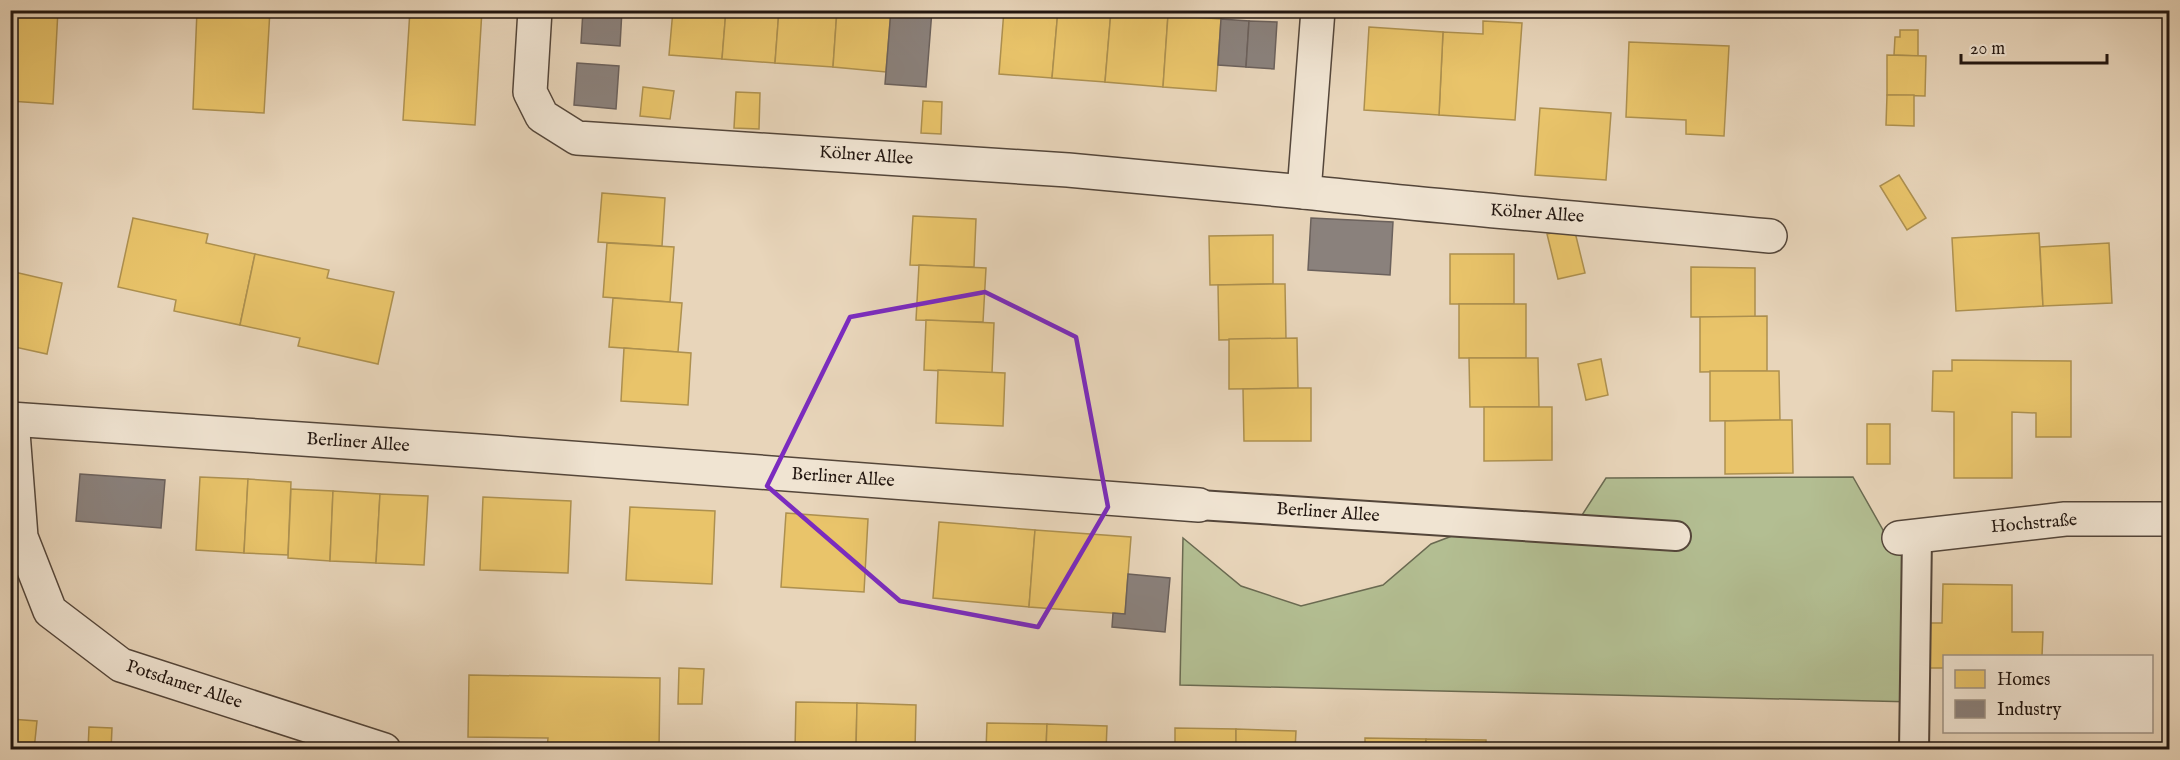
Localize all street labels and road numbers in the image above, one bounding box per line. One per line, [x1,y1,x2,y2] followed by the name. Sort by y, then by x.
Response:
[818,141,914,171] street label: Kölner Allee
[1489,199,1585,229] street label: Kölner Allee
[306,428,410,458] street label: Berliner Allee
[791,463,895,493] street label: Berliner Allee
[1276,498,1380,528] street label: Berliner Allee
[1990,509,2078,539] street label: Hochstraße
[123,655,245,715] street label: Potsdamer Allee

